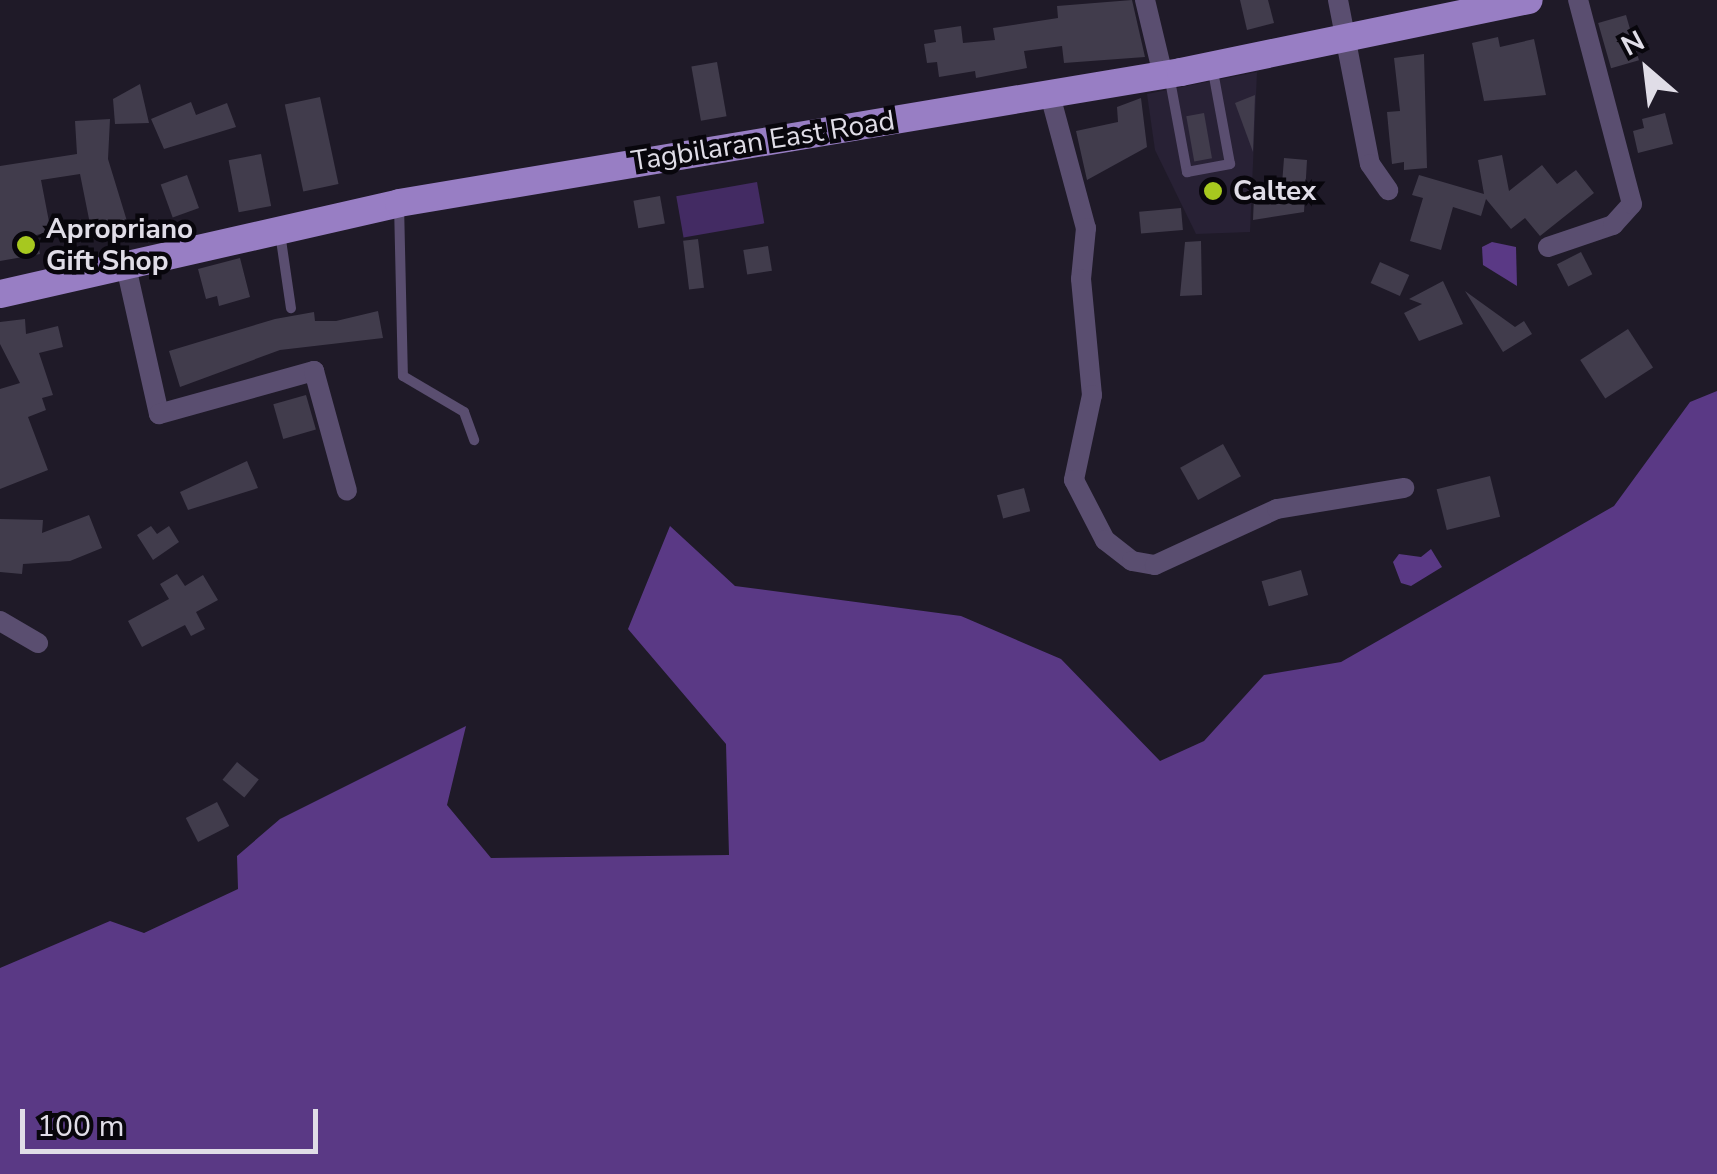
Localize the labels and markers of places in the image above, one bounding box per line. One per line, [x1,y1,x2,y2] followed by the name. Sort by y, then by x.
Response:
[1233,174,1316,208] place label: Caltex
[1202,180,1224,202] marker: Caltex
[46,212,193,278] place label: Apropriano Gift Shop
[15,234,37,256] marker: Apropriano Gift Shop

